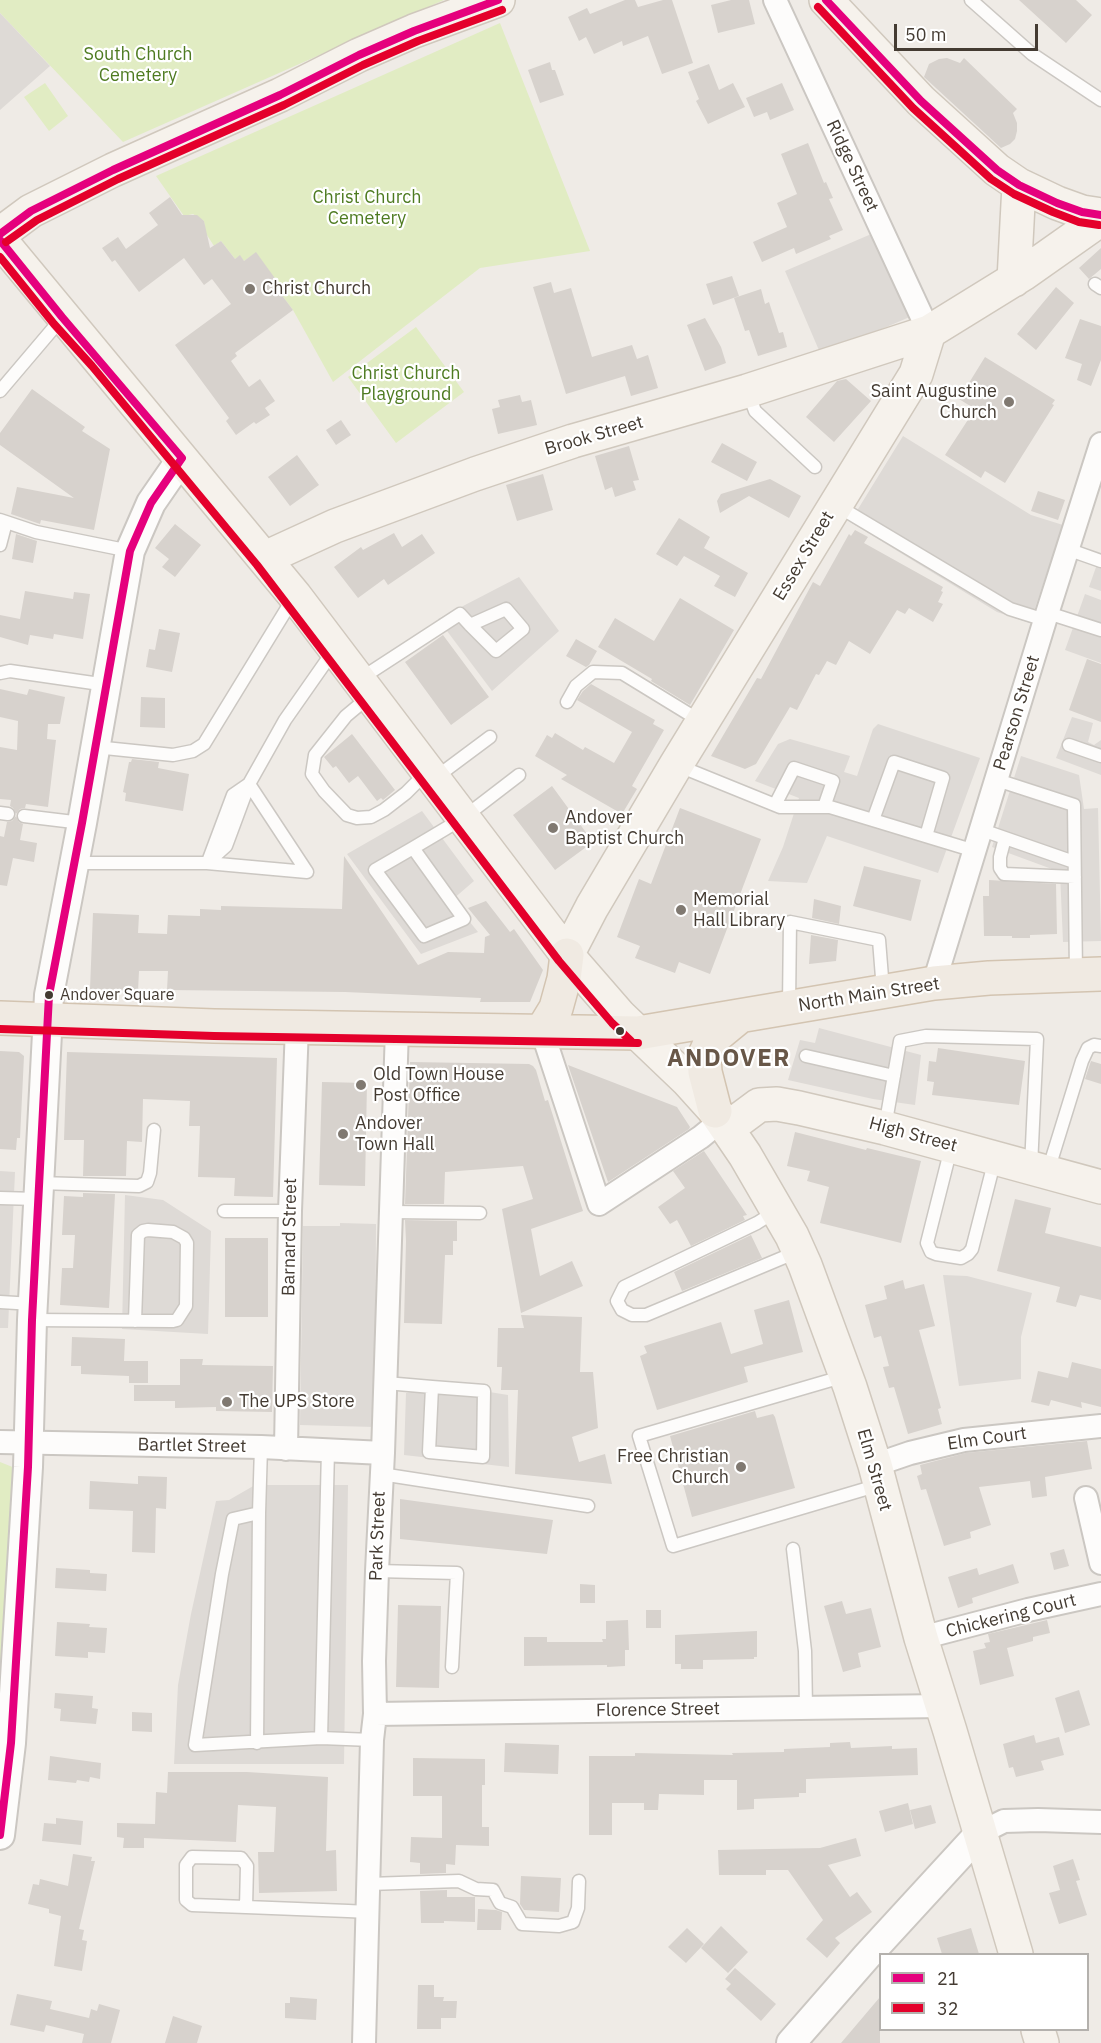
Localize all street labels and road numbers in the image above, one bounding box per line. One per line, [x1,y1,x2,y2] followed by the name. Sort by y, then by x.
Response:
[821,116,883,216] street label: Ridge Street
[542,412,646,460] street label: Brook Street
[769,507,839,605] street label: Essex Street
[989,653,1045,773] street label: Pearson Street
[797,973,941,1017] street label: North Main Street
[866,1113,960,1157] street label: High Street
[278,1178,302,1296] street label: Barnard Street
[946,1423,1028,1455] street label: Elm Court
[852,1426,896,1514] street label: Elm Street
[137,1434,247,1458] street label: Bartlet Street
[366,1491,390,1581] street label: Park Street
[944,1589,1078,1643] street label: Chickering Court
[596,1698,720,1722] street label: Florence Street

